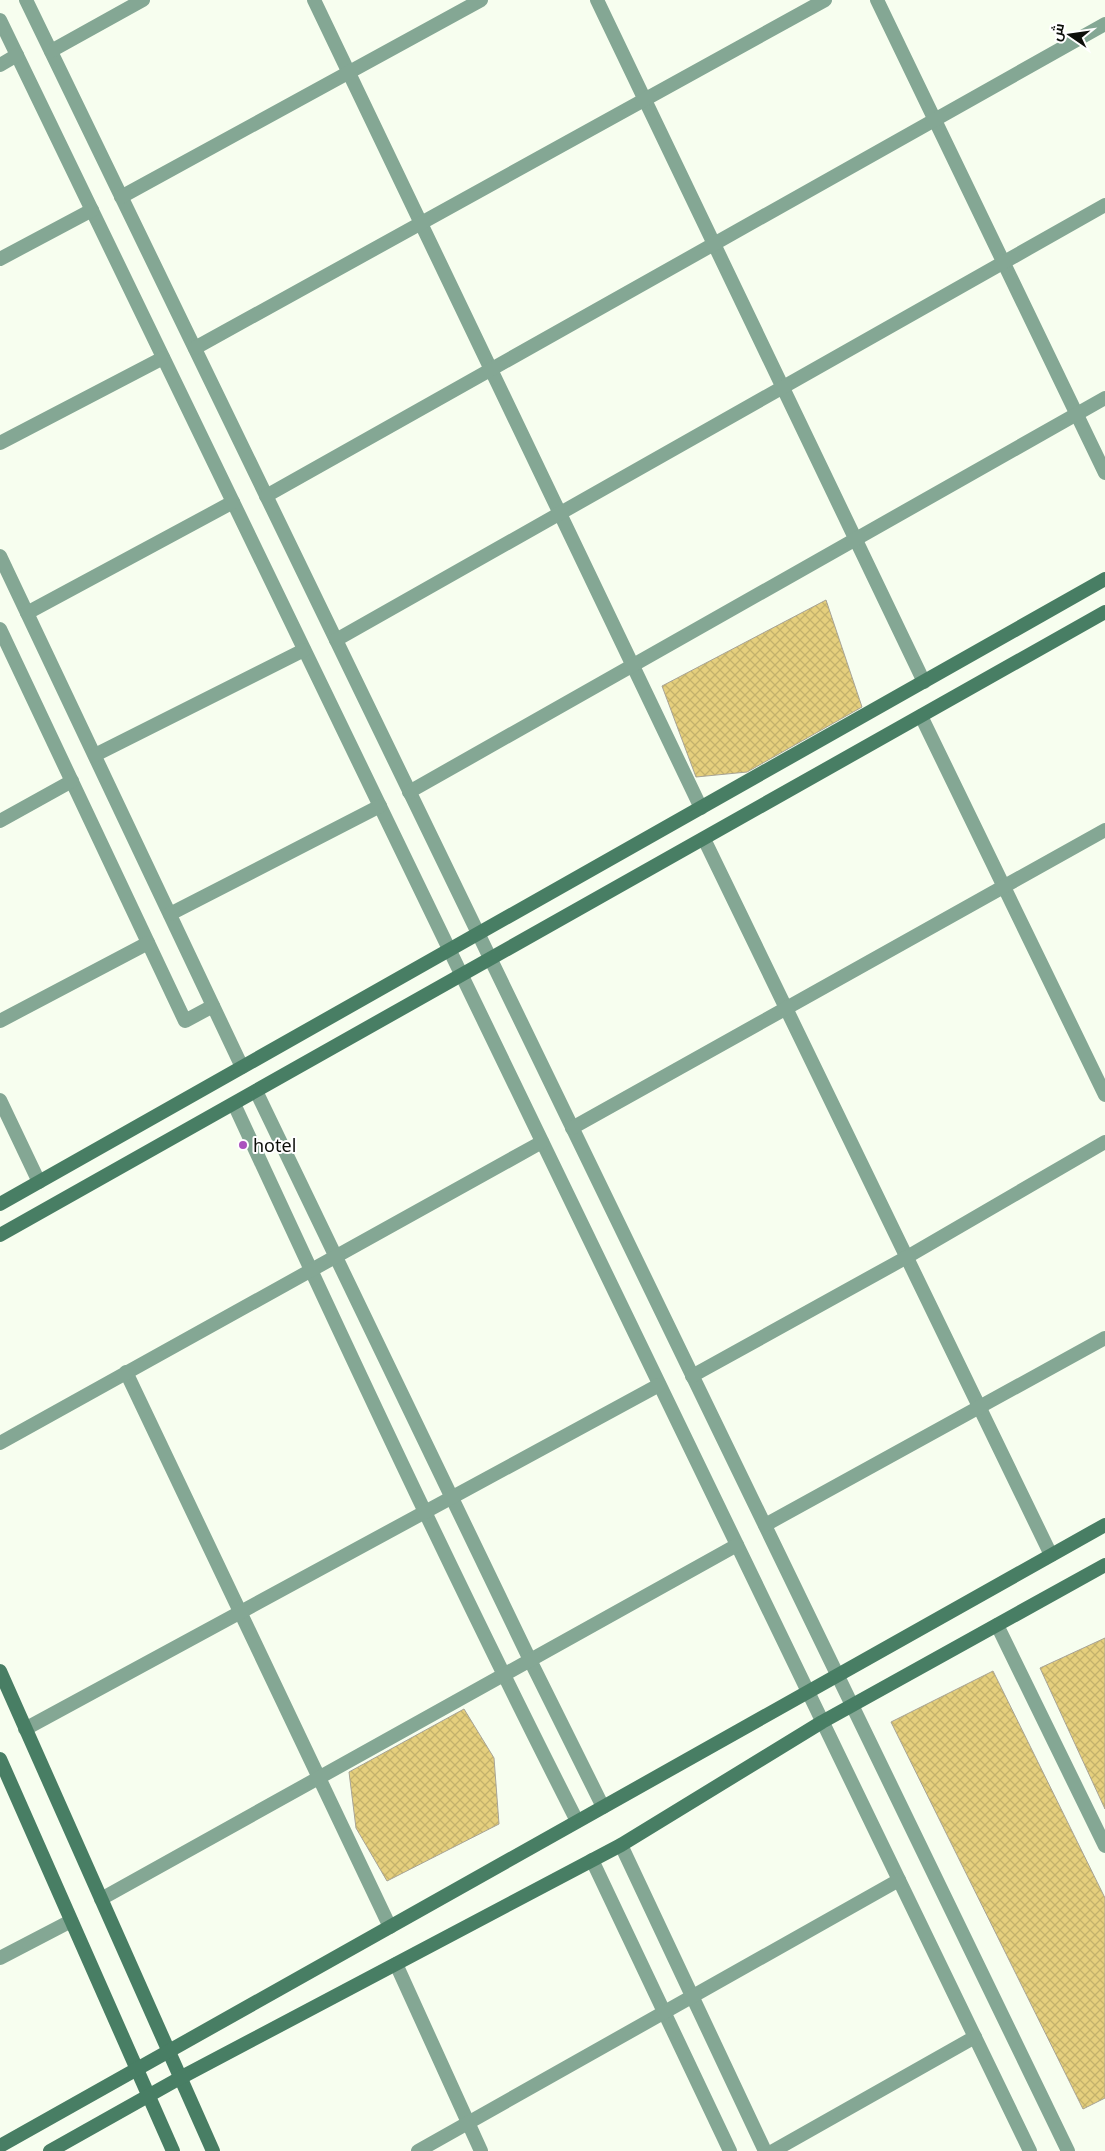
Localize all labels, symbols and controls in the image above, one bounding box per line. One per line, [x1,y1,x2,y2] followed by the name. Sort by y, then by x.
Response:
[1045,10,1095,60] north arrow
[1046,21,1068,43] text: ش
[253,1133,296,1157] place label: hotel
[237,1139,249,1151] marker: hotel

